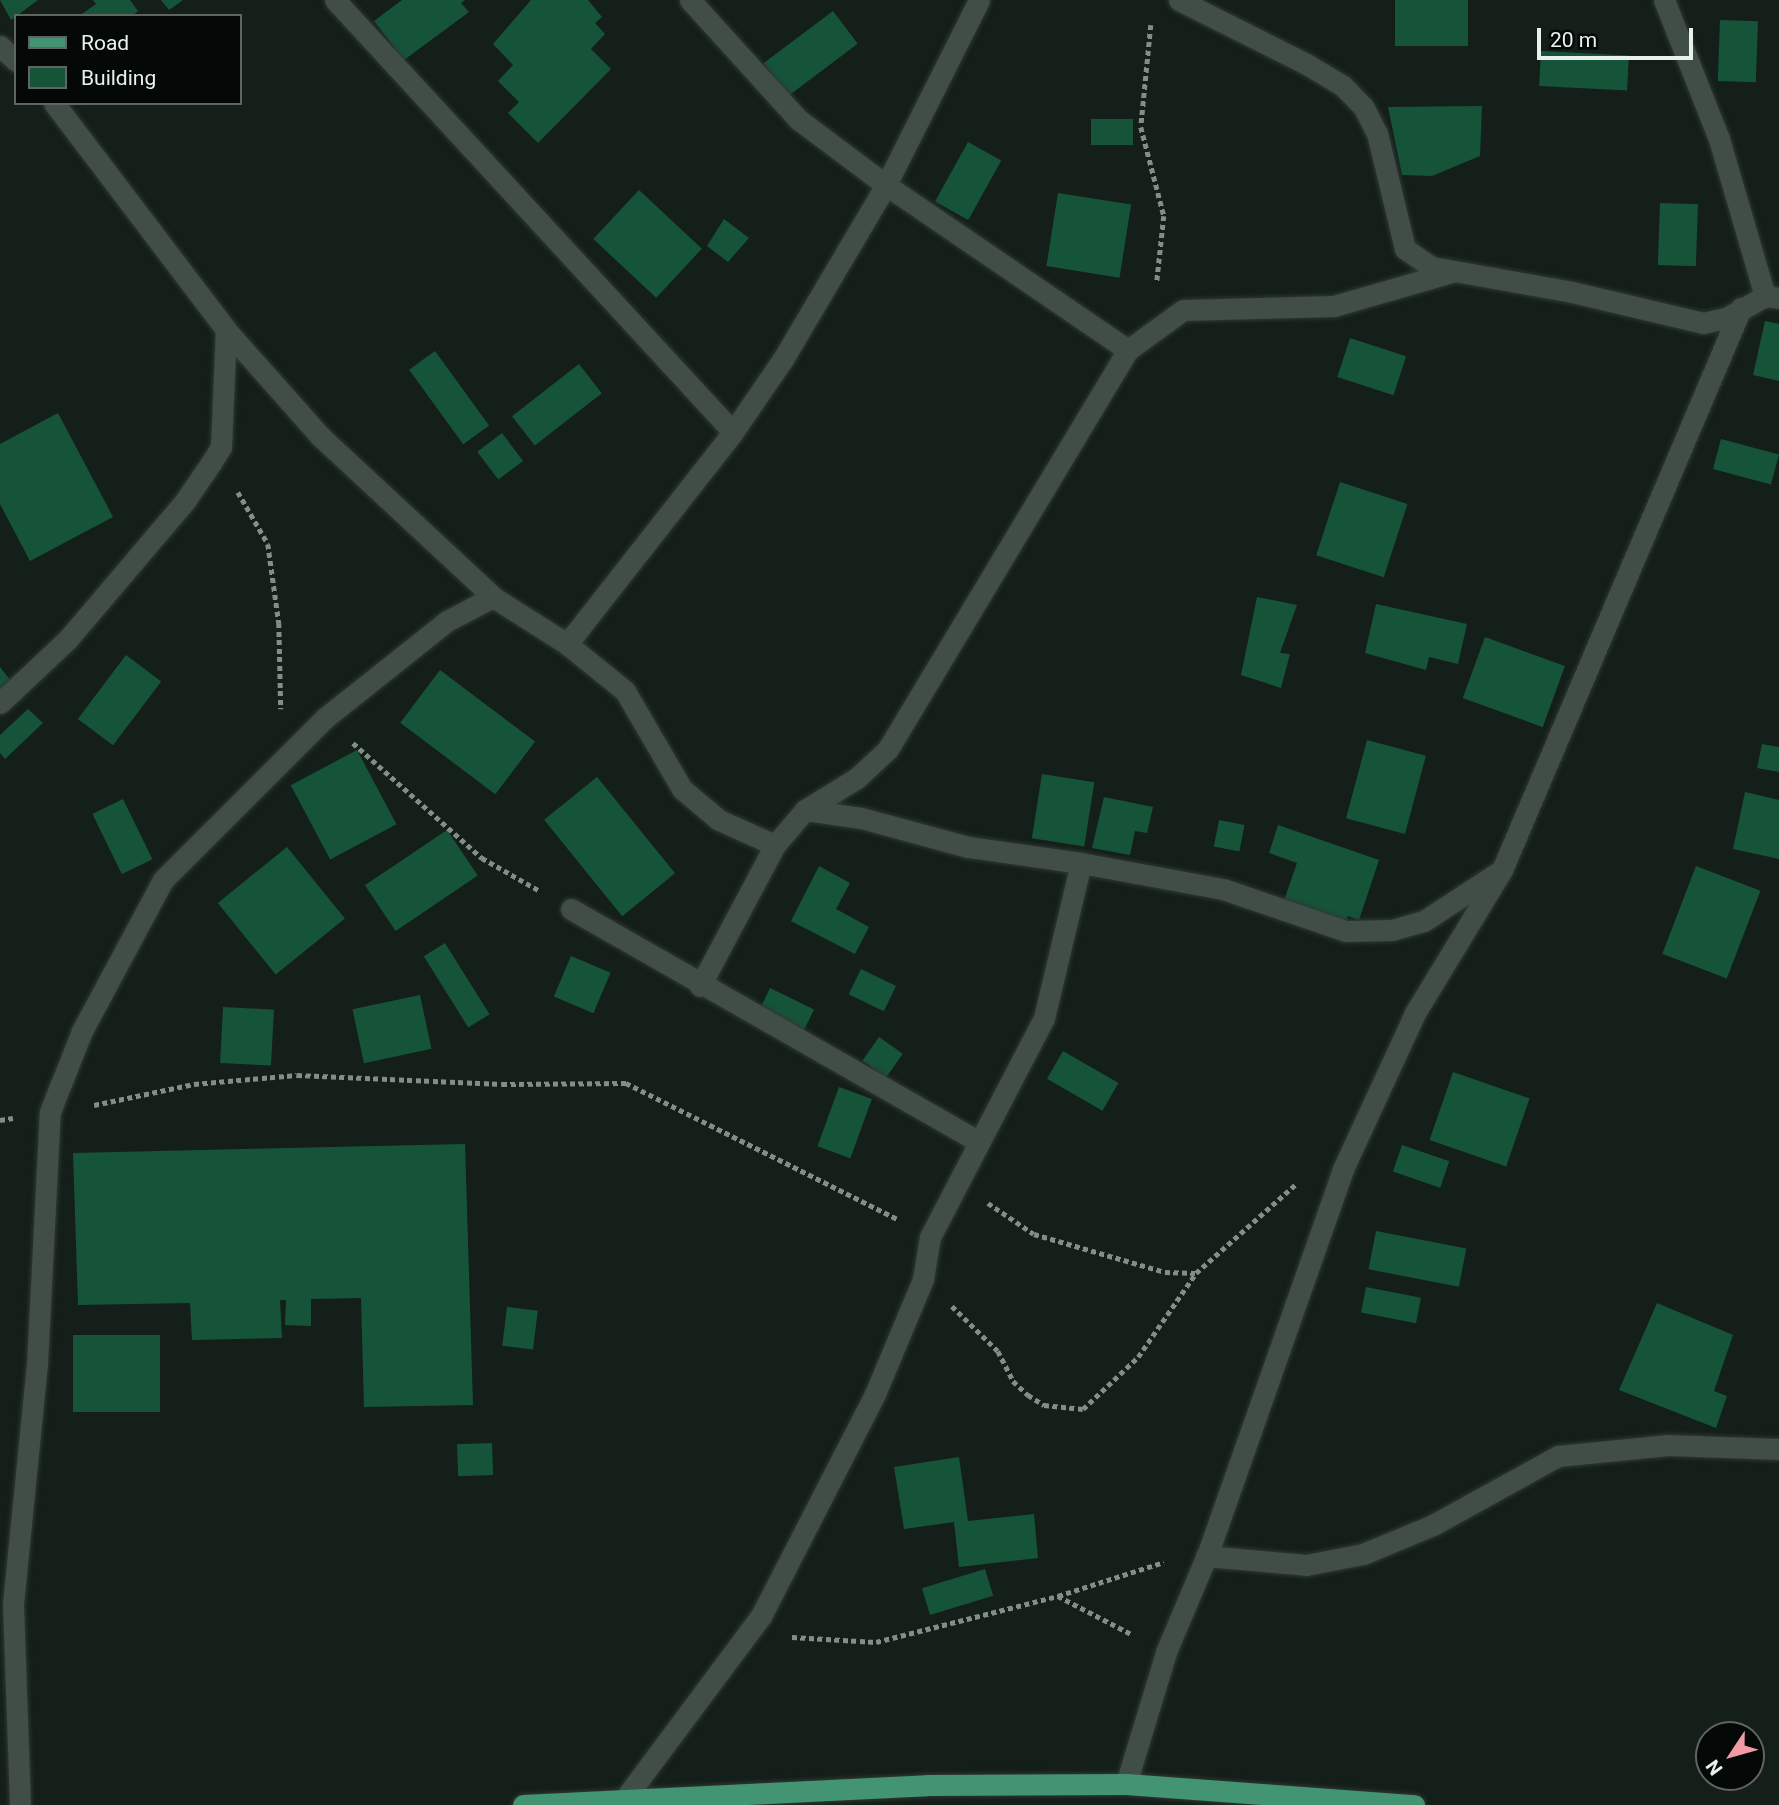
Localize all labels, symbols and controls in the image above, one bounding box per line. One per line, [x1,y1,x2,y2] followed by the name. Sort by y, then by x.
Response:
[14,14,242,105] legend
[1541,14,1697,58] scale bar
[1550,28,1597,52] text: 20 m
[81,31,129,55] text: Road
[81,66,156,90] text: Building
[1695,1721,1765,1791] north arrow
[1701,1755,1727,1780] text: N

